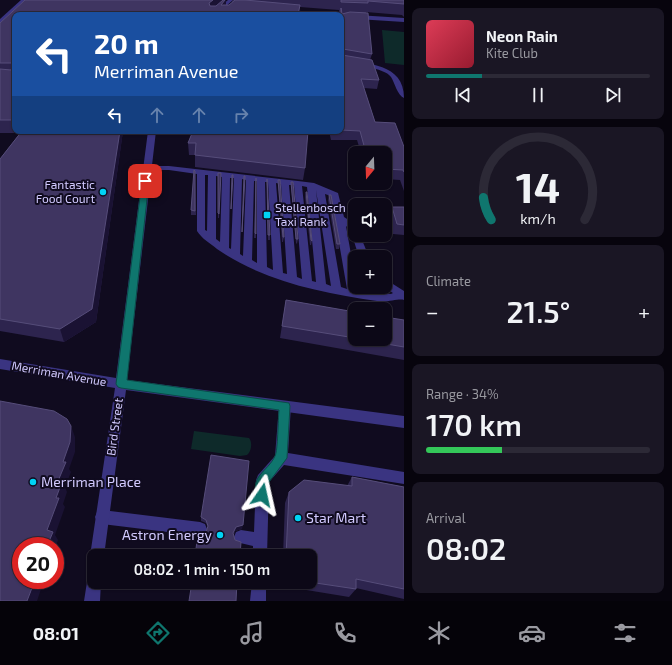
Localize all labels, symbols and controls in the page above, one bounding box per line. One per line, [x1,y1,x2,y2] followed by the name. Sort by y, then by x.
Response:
[94,26,159,60] text: 20 m
[486,27,558,45] text: Neon Rain
[28,28,80,80] icon: left
[486,45,538,61] text: Kite Club
[94,60,238,82] text: Merriman Avenue
[452,84,474,106] icon: previous
[527,84,549,106] icon: pause
[602,84,624,106] icon: next
[104,104,126,126] icon: left
[146,104,168,126] icon: ahead
[188,104,210,126] icon: ahead
[230,104,252,126] icon: right
[348,146,392,190] north arrow
[348,146,392,346] map controls
[516,161,560,211] text: 14
[128,164,162,198] pin
[134,170,156,192] icon: arrive
[36,177,95,205] place label: Fantastic Food Court
[98,187,108,197] marker: Fantastic Food Court
[348,198,392,242] button: sound
[275,200,346,228] place label: Stellenbosch Taxi Rank
[520,209,556,226] text: km/h
[262,210,272,220] marker: Stellenbosch Taxi Rank
[348,250,392,294] button: +
[426,273,471,289] text: Climate
[506,293,570,329] text: 21.5°
[426,298,439,324] text: −
[638,298,650,324] text: +
[348,302,392,346] button: −
[11,358,108,388] street label: Merriman Avenue
[426,386,499,402] text: Range · 34%
[103,397,125,457] street label: Bird Street
[426,406,522,442] text: 170 km
[41,473,141,490] place label: Merriman Place
[241,474,283,516] position arrow
[28,477,38,487] marker: Merriman Place
[306,509,366,526] place label: Star Mart
[426,510,466,526] text: Arrival
[293,513,303,523] marker: Star Mart
[122,526,213,543] place label: Astron Energy
[215,530,225,540] marker: Astron Energy
[426,530,506,566] text: 08:02
[12,537,64,589] speed limit sign: 20
[134,560,270,578] text: 08:02 · 1 min · 150 m
[144,619,172,647] icon: directions
[238,619,266,647] icon: music
[331,619,359,647] icon: phone
[425,619,453,647] icon: climate
[518,619,546,647] icon: car
[611,619,639,647] icon: filters
[33,622,79,644] text: 08:01

